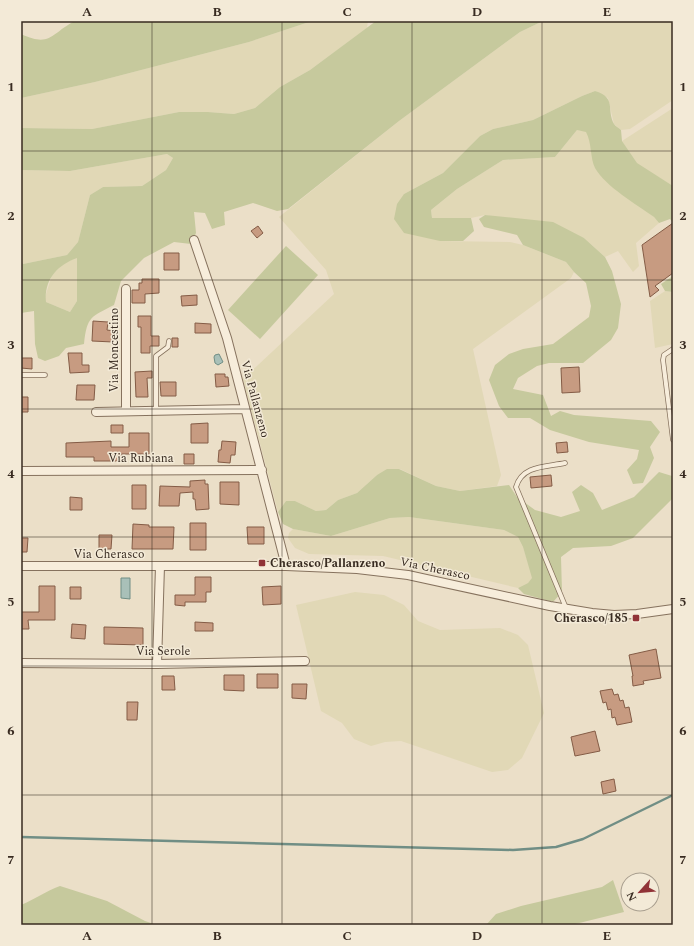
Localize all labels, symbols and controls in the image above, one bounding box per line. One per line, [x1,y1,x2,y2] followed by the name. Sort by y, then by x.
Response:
[82,2,92,22] text: A
[212,2,222,22] text: B
[342,2,352,22] text: C
[472,2,482,22] text: D
[603,2,612,22] text: E
[7,77,15,97] text: 1
[679,77,687,97] text: 1
[7,206,15,226] text: 2
[679,206,687,226] text: 2
[105,308,124,392] street label: Via Moncestino
[7,335,15,355] text: 3
[679,335,687,355] text: 3
[236,358,274,440] street label: Via Pallanzeno
[108,449,174,468] street label: Via Rubiana
[7,464,15,484] text: 4
[679,464,687,484] text: 4
[73,545,145,564] street label: Via Cherasco
[398,552,472,586] street label: Via Cherasco
[270,554,386,573] place label: Cherasco/Pallanzeno
[257,558,267,568] marker: Cherasco/Pallanzeno
[7,592,15,612] text: 5
[679,592,687,612] text: 5
[554,609,628,628] place label: Cherasco/185
[631,613,641,623] marker: Cherasco/185
[136,642,190,661] street label: Via Serole
[7,721,15,741] text: 6
[679,721,687,741] text: 6
[7,850,15,870] text: 7
[679,850,687,870] text: 7
[620,872,660,912] north arrow
[622,888,641,904] text: N
[82,926,92,946] text: A
[212,926,222,946] text: B
[342,926,352,946] text: C
[472,926,482,946] text: D
[603,926,612,946] text: E

